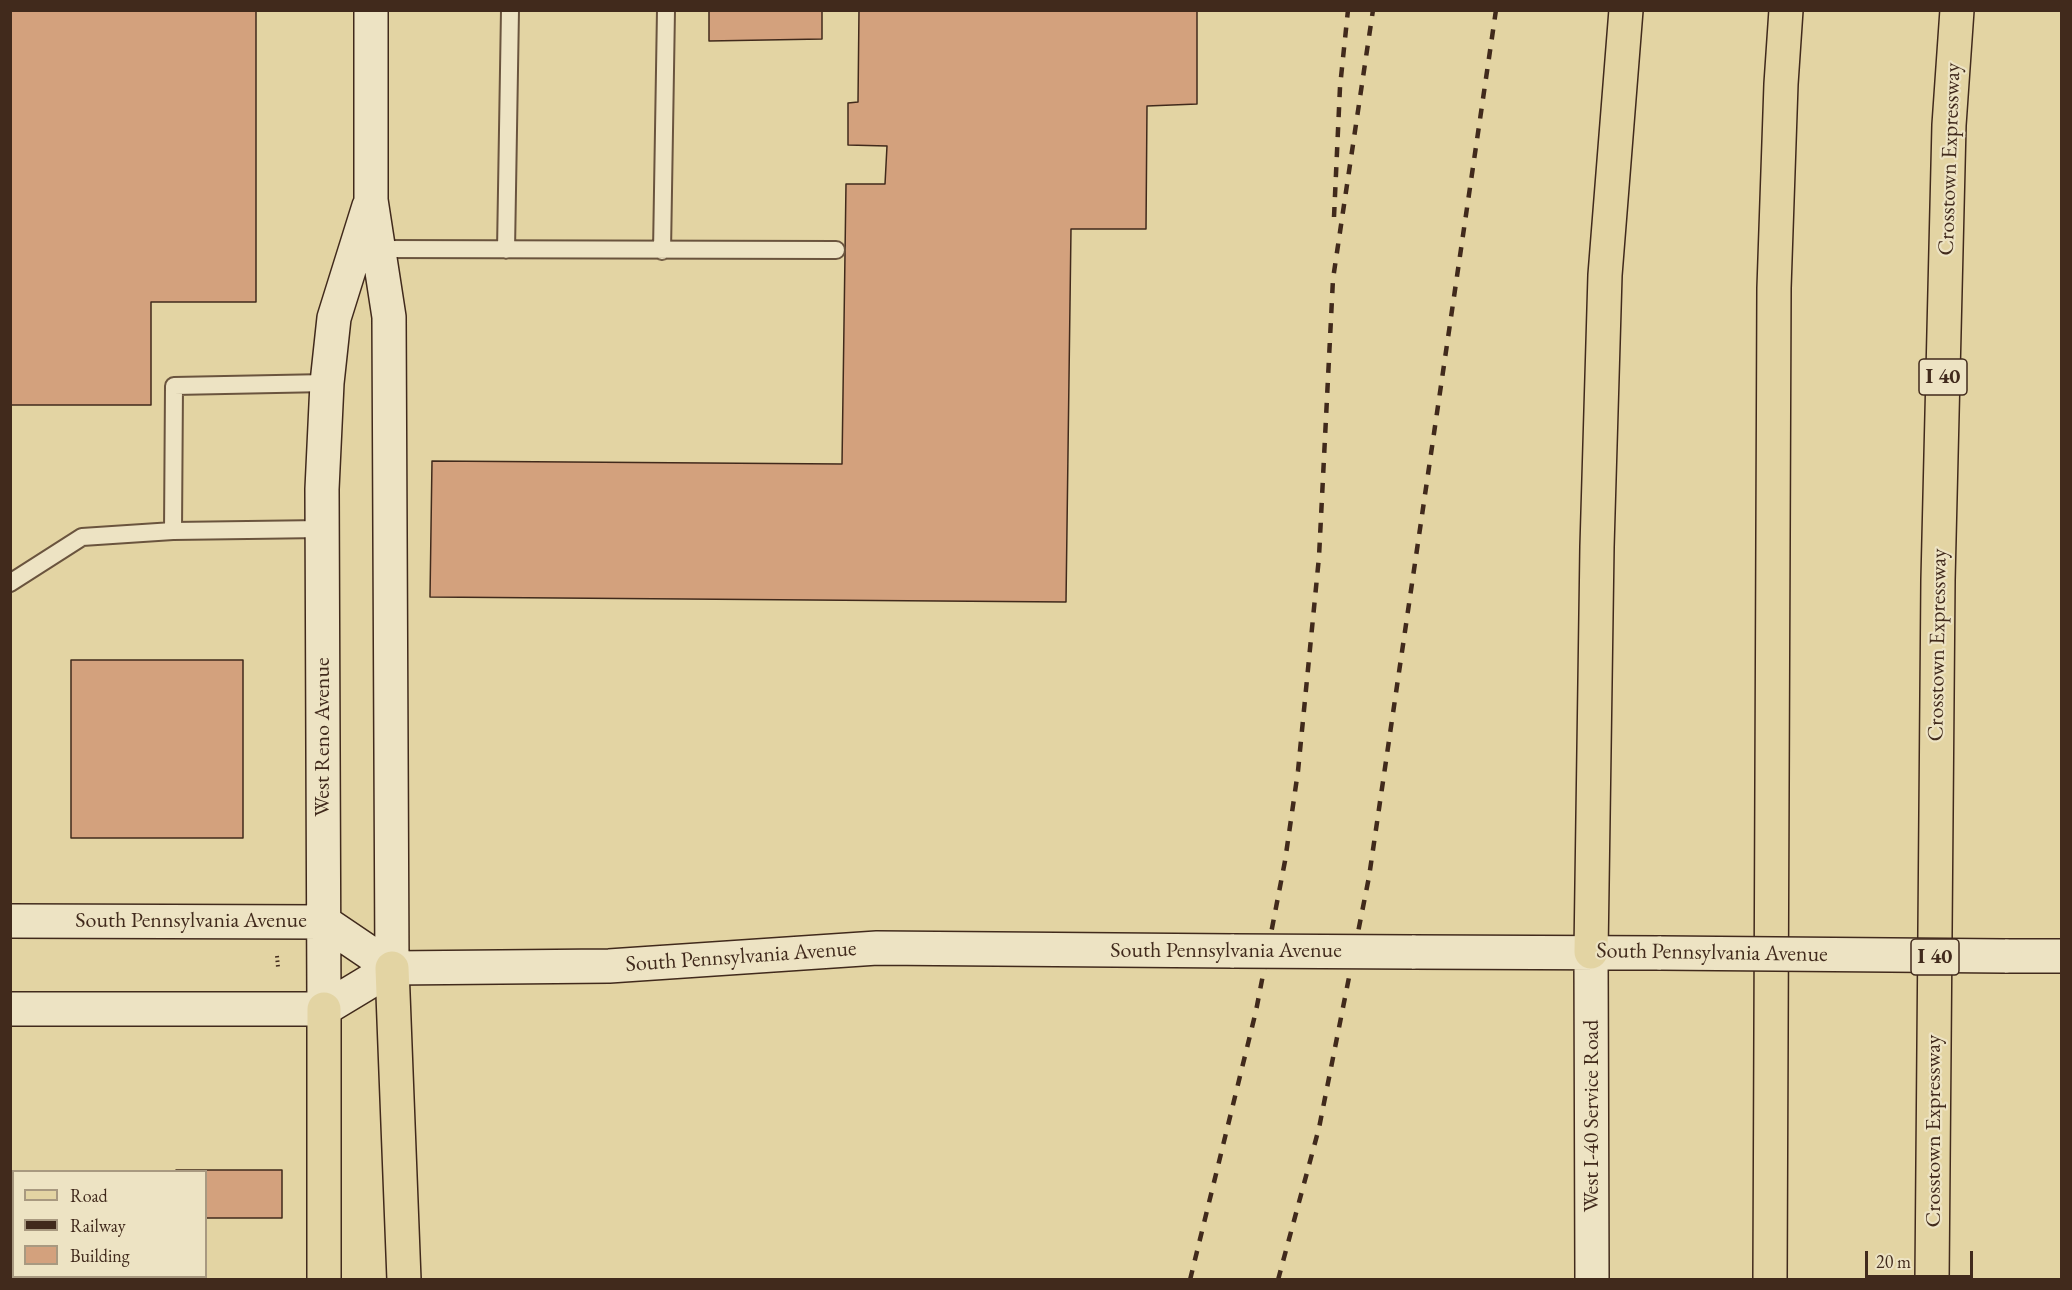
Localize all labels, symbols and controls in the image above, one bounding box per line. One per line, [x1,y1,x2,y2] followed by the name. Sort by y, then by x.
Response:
[1933,62,1967,256] street label: Crosstown Expressway
[1919,359,1967,395] road number: I 40
[1923,548,1953,742] street label: Crosstown Expressway
[310,657,336,817] street label: West Reno Avenue
[75,908,307,934] street label: South Pennsylvania Avenue
[625,936,857,978] street label: South Pennsylvania Avenue
[1110,938,1342,964] street label: South Pennsylvania Avenue
[1596,938,1828,968] street label: South Pennsylvania Avenue
[1911,939,1959,975] road number: I 40
[1579,1020,1605,1212] street label: West I-40 Service Road
[1921,1035,1947,1227] street label: Crosstown Expressway
[12,1170,207,1278] legend
[70,1184,108,1207] text: Road
[70,1214,126,1237] text: Railway
[1868,1239,1976,1277] scale bar
[70,1244,130,1267] text: Building
[1876,1250,1911,1273] text: 20 m

